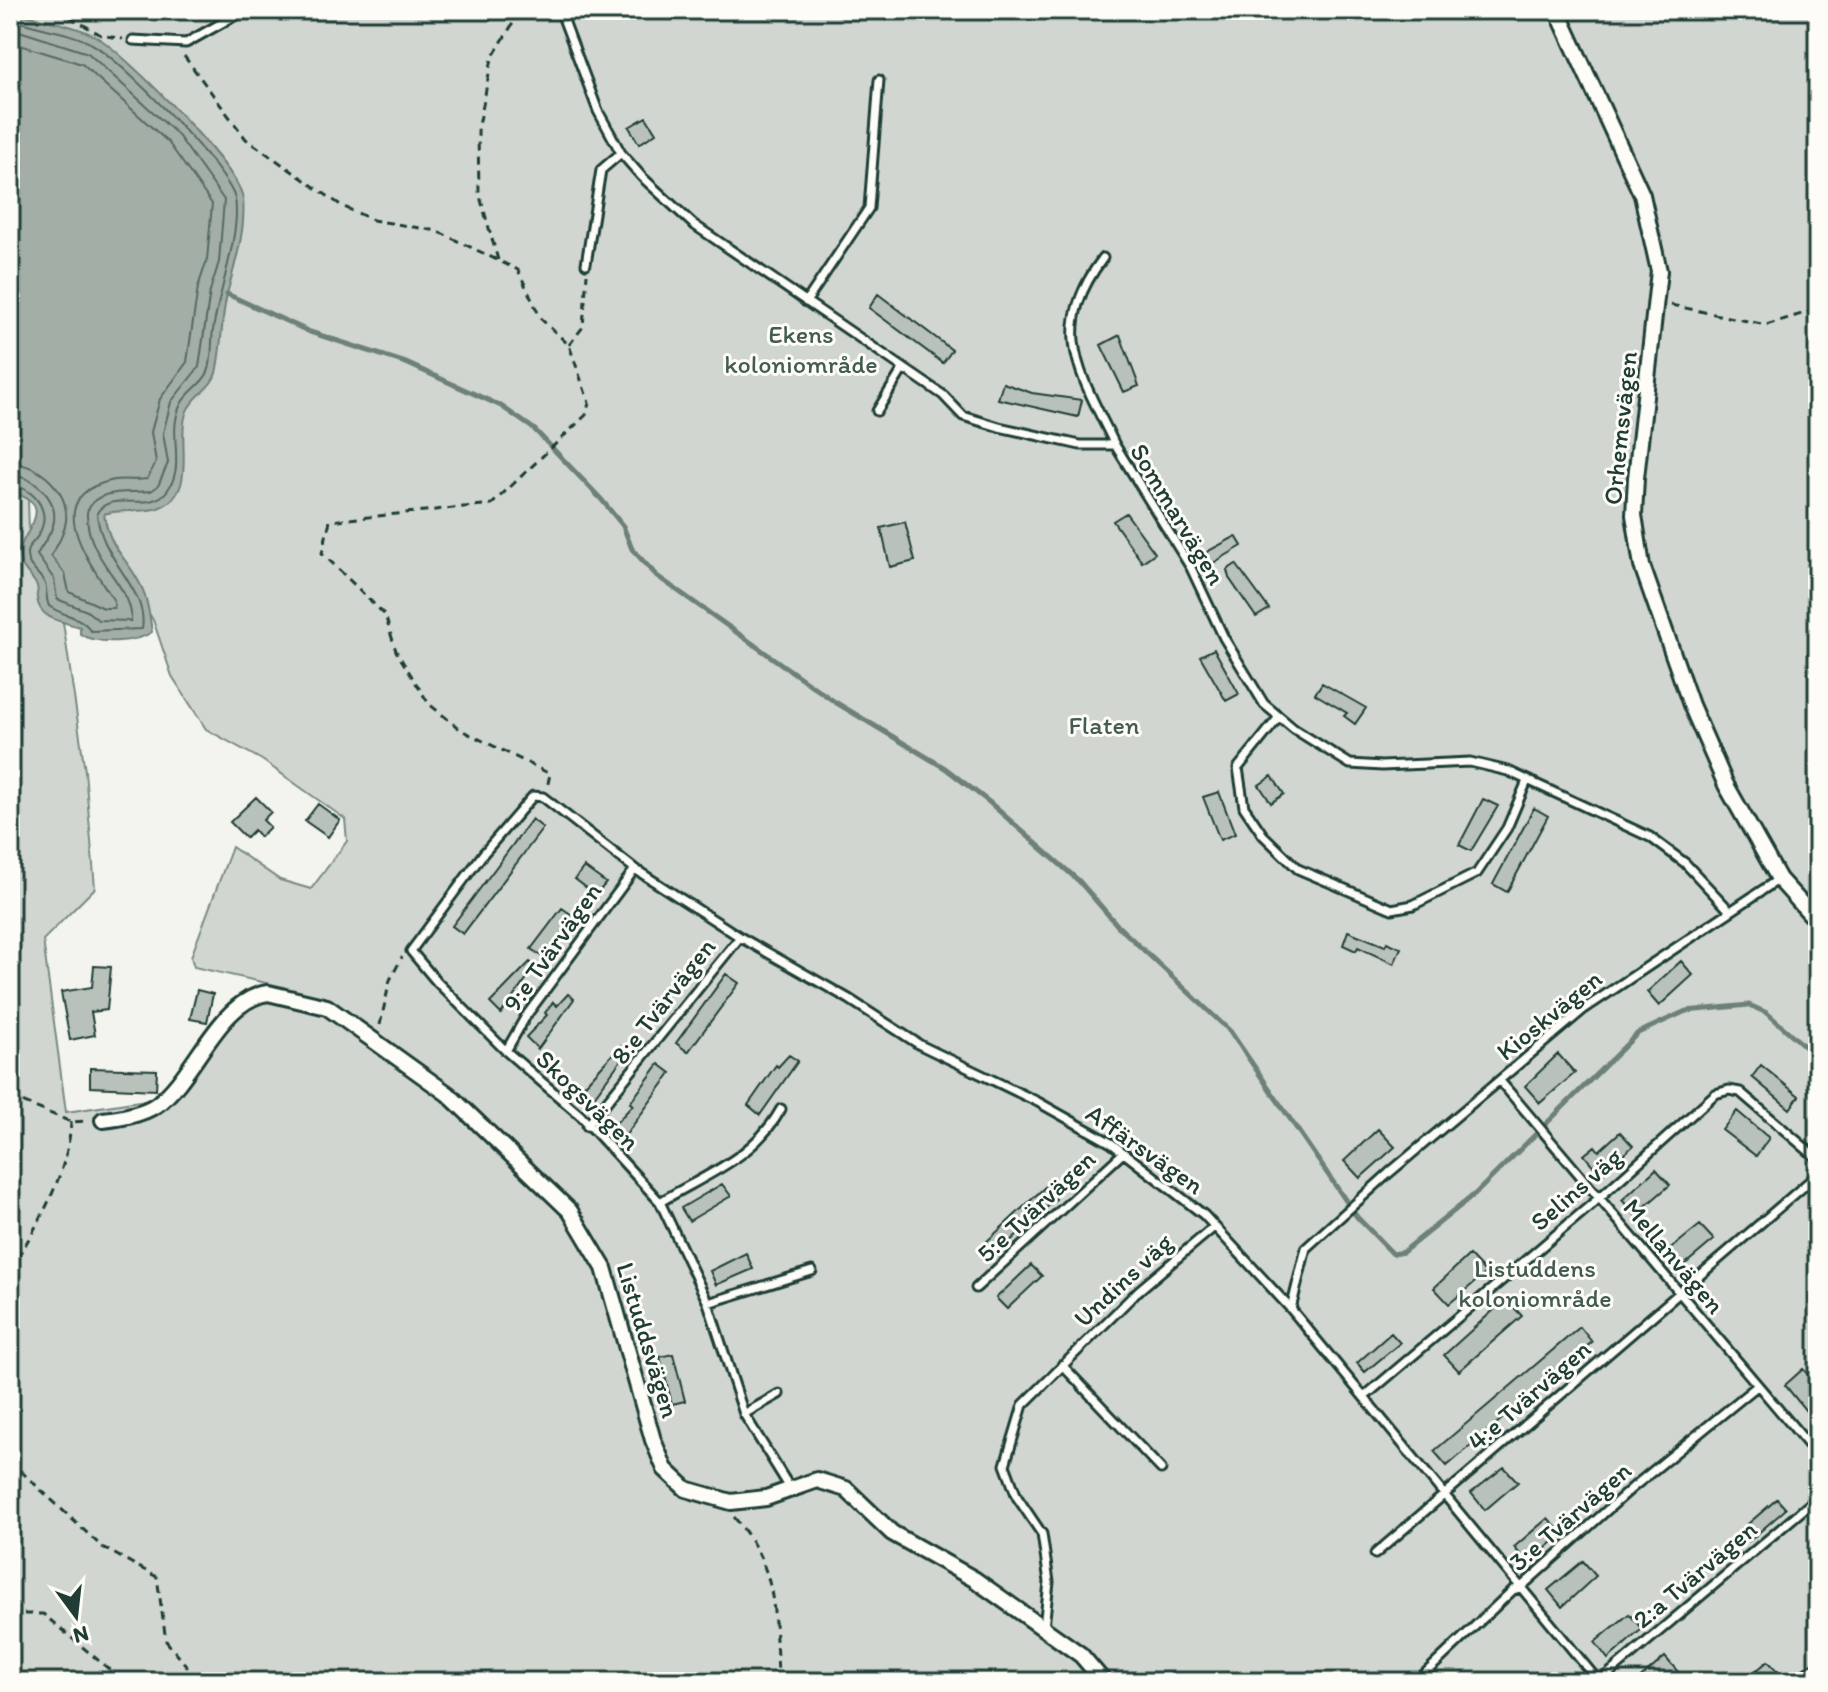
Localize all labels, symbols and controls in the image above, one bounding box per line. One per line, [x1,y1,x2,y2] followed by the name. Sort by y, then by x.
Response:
[724,318,878,380] park label: Ekens koloniområde
[1596,349,1644,506] street label: Orhemsvägen
[1123,437,1233,591] street label: Sommarvägen
[1068,709,1140,741] park label: Flaten
[496,876,608,1018] street label: 9:e Tvärvägen
[604,931,722,1070] street label: 8:e Tvärvägen
[1490,963,1608,1067] street label: Kioskvägen
[529,1043,647,1157] street label: Skogsvägen
[1080,1097,1210,1201] street label: Affärsvägen
[1524,1140,1629,1238] street label: Selins väg
[970,1143,1102,1269] street label: 5:e Tvärvägen
[1616,1192,1732,1320] street label: Mellanvägen
[1067,1226,1180,1334] street label: Undins väg
[1458,1252,1612,1314] park label: Listuddens koloniområde
[609,1259,687,1422] street label: Listuddsvägen
[1461,1333,1597,1457] street label: 4:e Tvärvägen
[1502,1454,1638,1578] street label: 3:e Tvärvägen
[1627,1513,1764,1635] street label: 2:a Tvärvägen
[36,1576,116,1656] north arrow
[70,1620,92,1650] text: N

